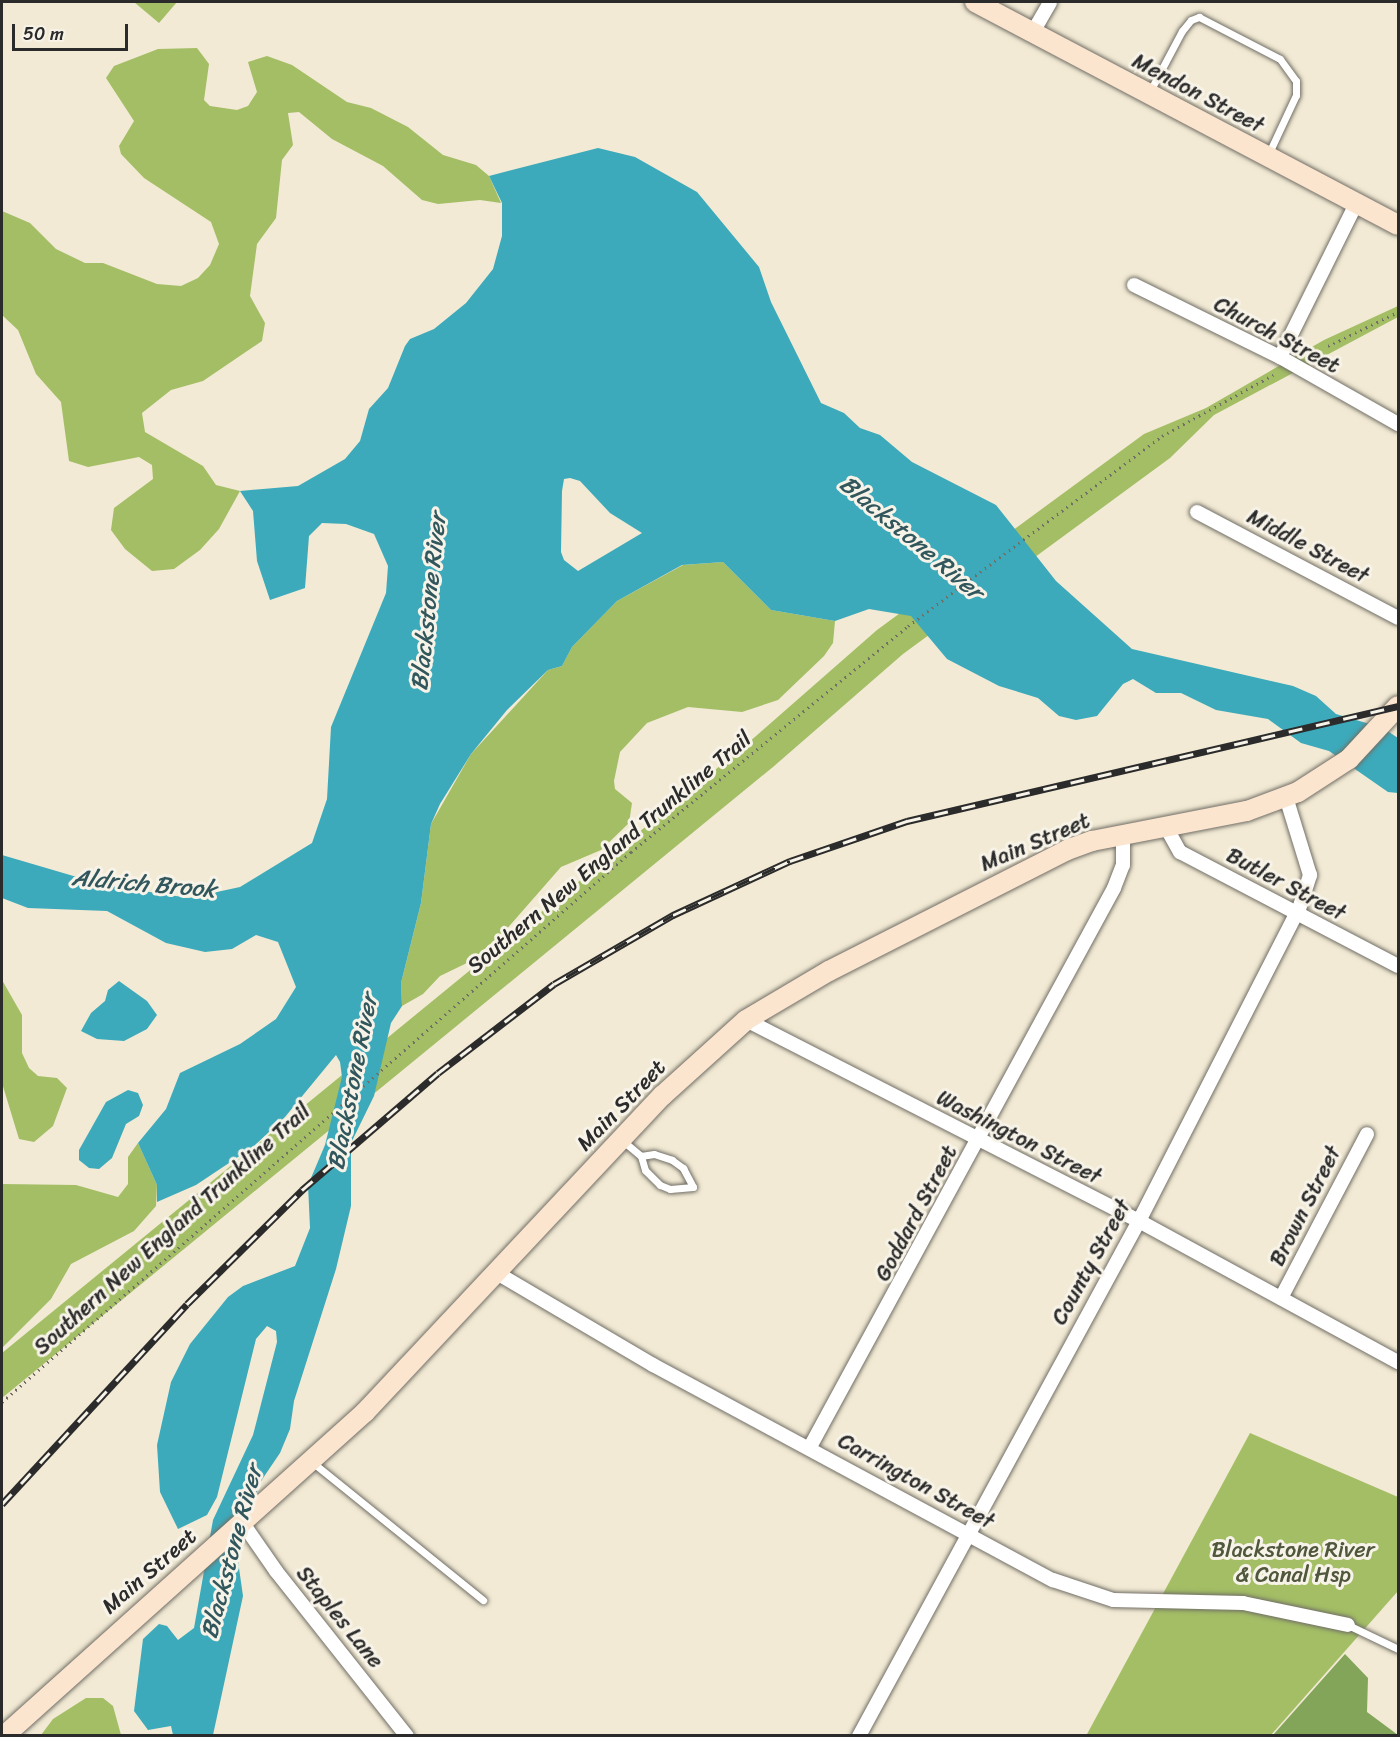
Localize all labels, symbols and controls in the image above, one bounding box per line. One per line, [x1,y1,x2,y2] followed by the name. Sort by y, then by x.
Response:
[15,12,130,50] scale bar
[23,18,64,50] text: 50 m
[1128,47,1268,139] street label: Mendon Street
[1210,291,1344,379] street label: Church Street
[834,470,988,606] water label: Blackstone River
[1242,503,1374,589] street label: Middle Street
[405,512,453,692] water label: Blackstone River
[462,726,756,978] street label: Southern New England Trunkline Trail
[976,807,1094,877] street label: Main Street
[1222,841,1350,927] street label: Butler Street
[71,863,217,905] water label: Aldrich Brook
[322,992,384,1172] water label: Blackstone River
[571,1054,671,1156] street label: Main Street
[932,1084,1106,1190] street label: Washington Street
[29,1098,315,1360] street label: Southern New England Trunkline Trail
[869,1141,963,1285] street label: Goddard Street
[1264,1142,1346,1270] street label: Brown Street
[1046,1195,1136,1329] street label: County Street
[833,1427,999,1535] street label: Carrington Street
[195,1462,269,1642] water label: Blackstone River
[96,1523,202,1619] street label: Main Street
[1211,1536,1375,1588] park label: Blackstone River & Canal Hsp
[291,1561,389,1673] street label: Staples Lane

